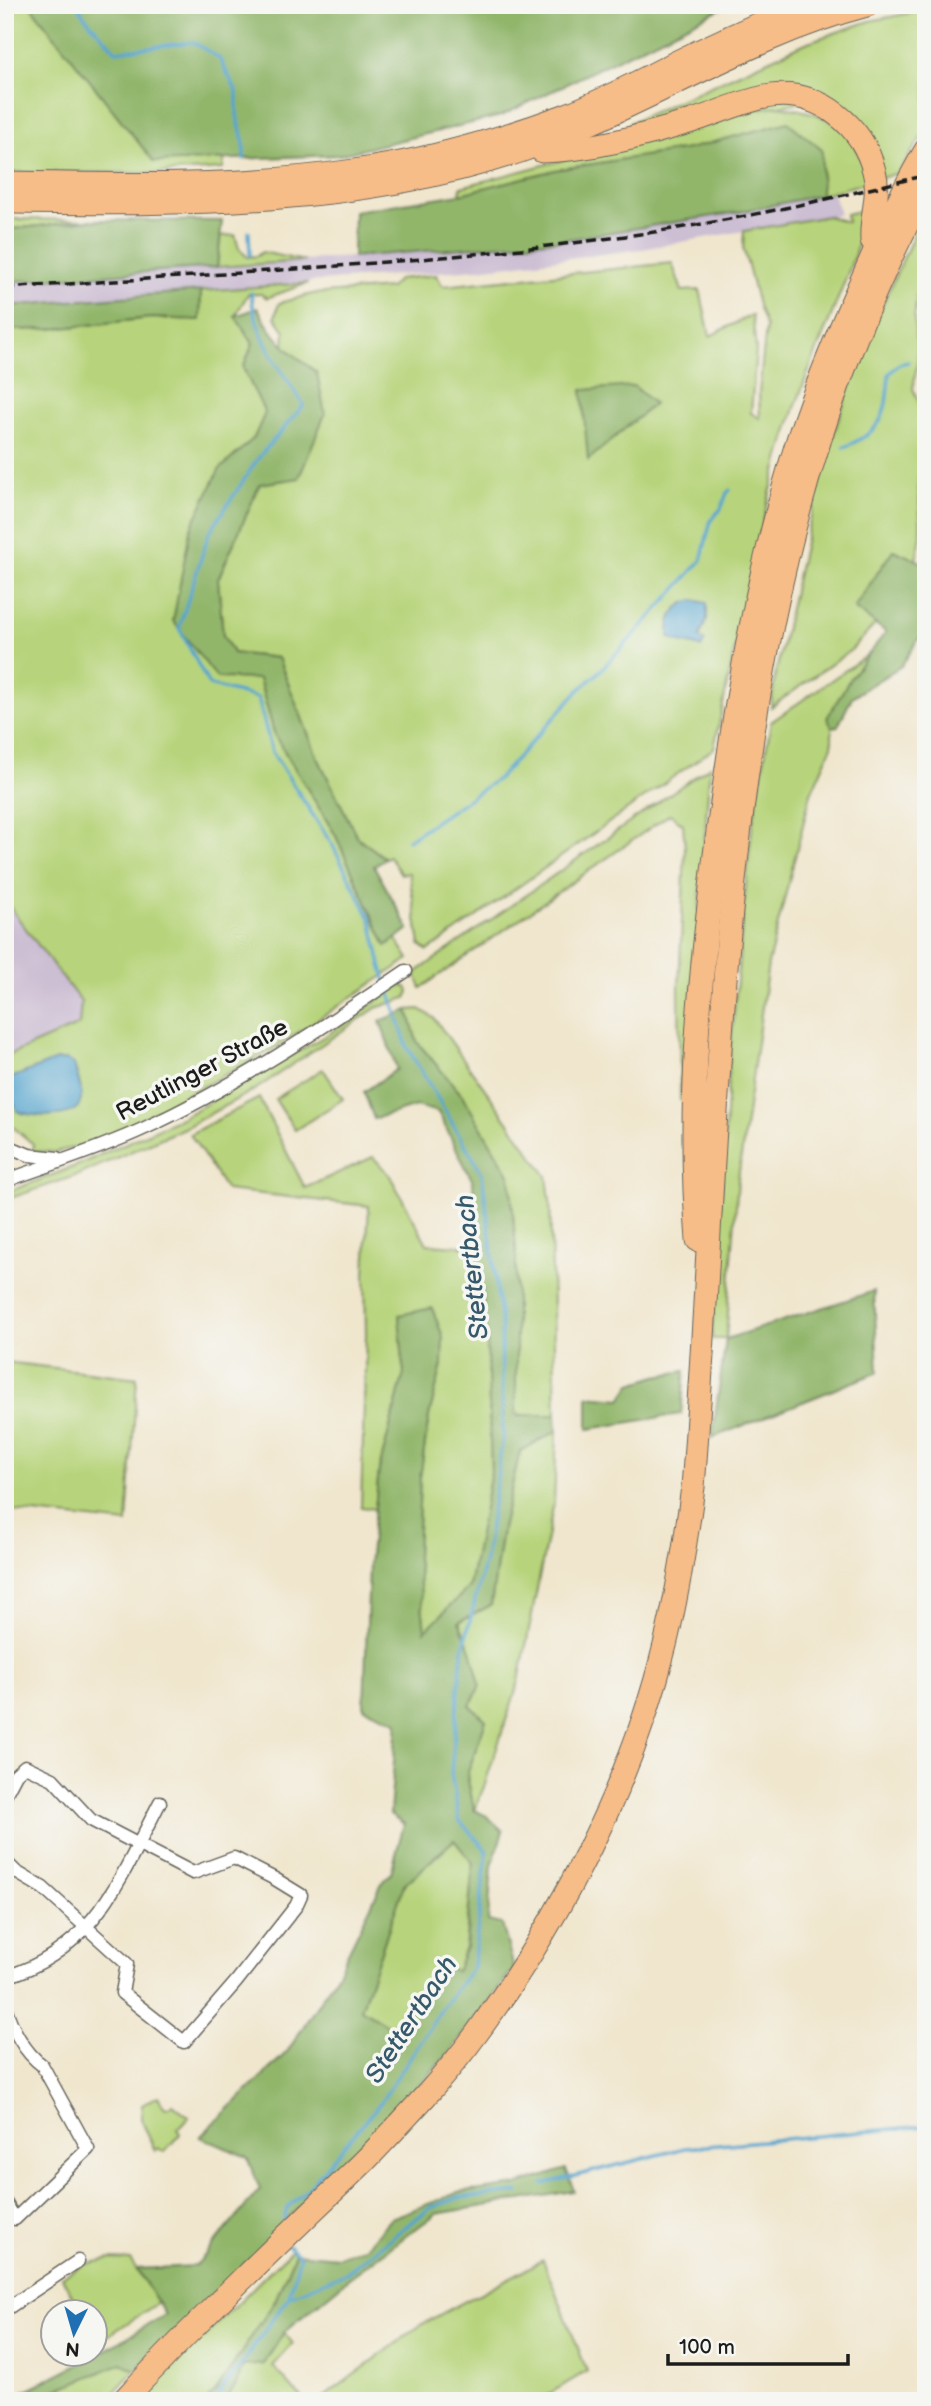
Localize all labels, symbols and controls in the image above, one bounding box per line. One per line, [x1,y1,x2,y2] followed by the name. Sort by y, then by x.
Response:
[111,1012,293,1128] street label: Reutlinger Straße
[450,1193,496,1341] water label: Stettertbach
[359,1950,465,2090] water label: Stettertbach
[38,2298,108,2368] north arrow
[668,2322,849,2366] scale bar
[679,2335,735,2360] text: 100 m
[65,2336,81,2361] text: N

